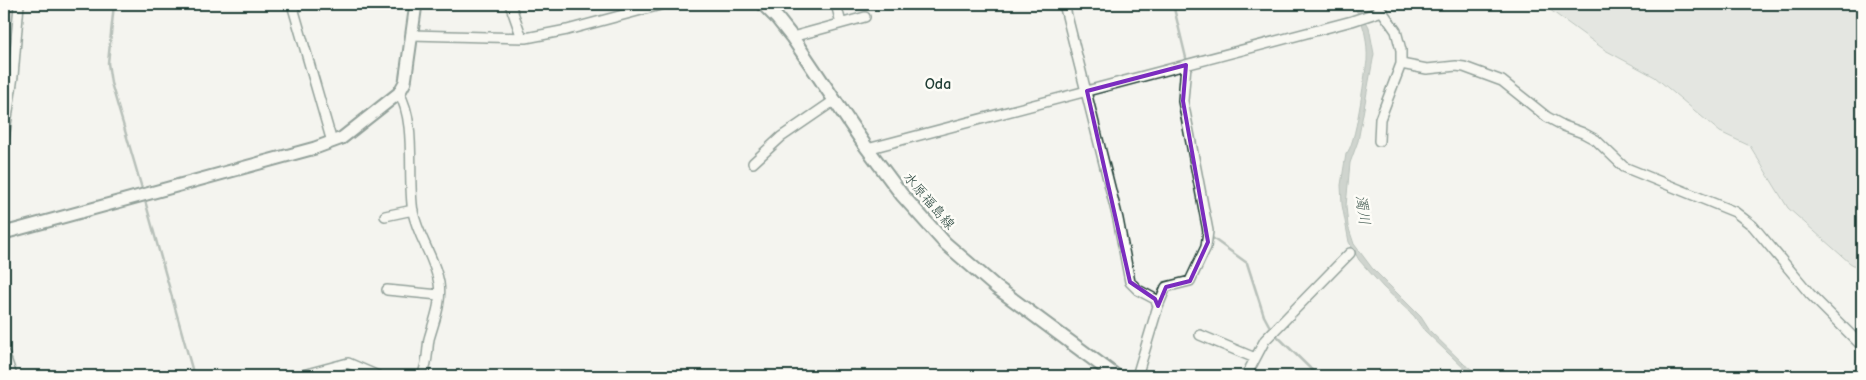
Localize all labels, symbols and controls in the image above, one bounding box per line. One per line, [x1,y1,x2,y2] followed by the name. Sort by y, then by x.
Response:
[925,75,951,93] district label: Oda
[900,169,958,233] street label: 水原福島線
[1352,194,1374,226] water label: 濁川

